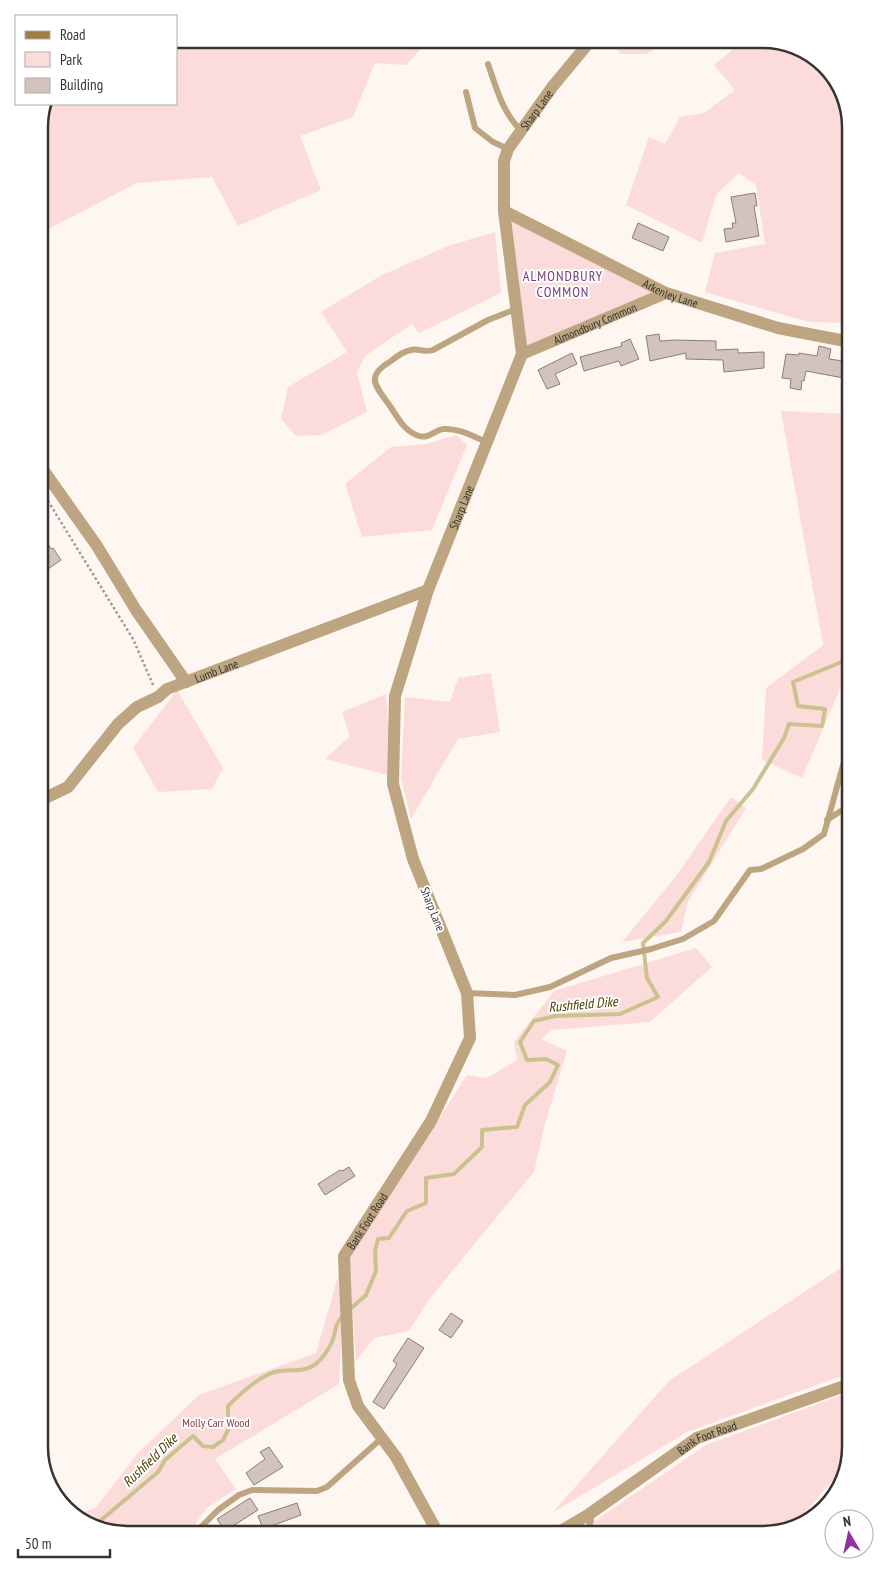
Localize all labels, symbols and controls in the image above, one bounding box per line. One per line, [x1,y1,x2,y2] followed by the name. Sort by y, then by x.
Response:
[15,15,178,105] legend
[60,25,86,44] text: Road
[60,50,82,69] text: Park
[60,75,103,94] text: Building
[517,86,556,133] street label: Sharp Lane
[523,267,603,301] district label: ALMONDBURY COMMON
[641,275,700,310] street label: Arkenley Lane
[551,299,639,347] street label: Almondbury Common
[445,483,477,531] street label: Sharp Lane
[192,655,240,685] street label: Lumb Lane
[417,885,449,933] street label: Sharp Lane
[548,992,620,1016] water label: Rushfield Dike
[343,1190,390,1252] street label: Bank Foot Road
[182,1415,250,1430] park label: Molly Carr Wood
[674,1417,738,1457] street label: Bank Foot Road
[119,1429,182,1491] water label: Rushfield Dike
[824,1509,874,1559] north arrow
[842,1512,852,1531] text: N
[18,1526,110,1558] scale bar
[25,1534,51,1553] text: 50 m

